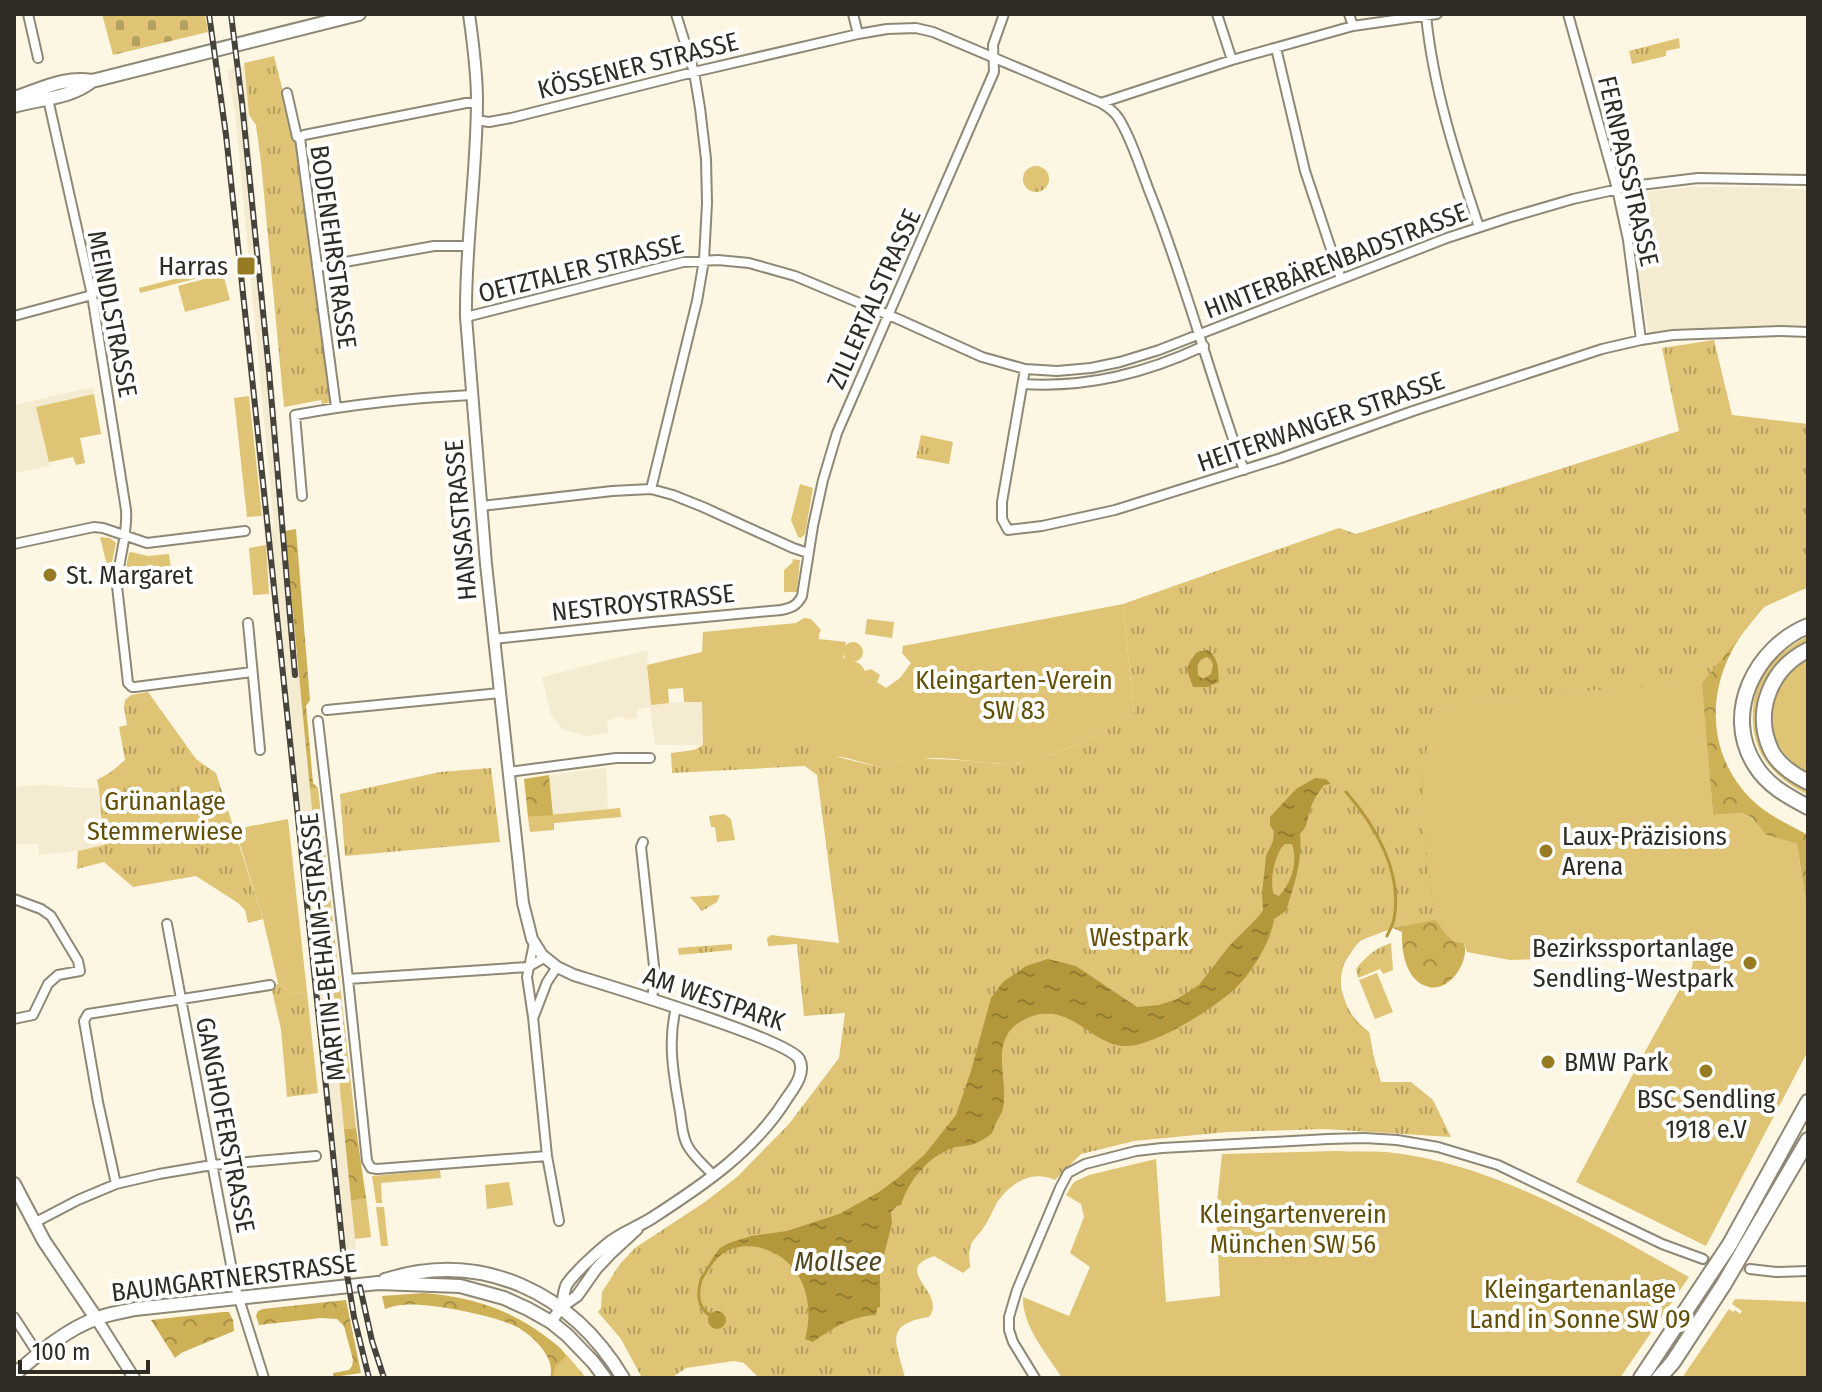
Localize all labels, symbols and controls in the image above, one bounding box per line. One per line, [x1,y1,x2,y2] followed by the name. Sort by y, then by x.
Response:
[535,26,741,106] street label: KÖSSENER STRASSE
[1591,73,1665,269] street label: FERNPASSSTRASSE
[303,143,363,351] street label: BODENEHRSTRASSE
[1200,196,1472,326] street label: HINTERBÄRENBADSTRASSE
[821,204,927,394] street label: ZILLERTALSTRASSE
[81,228,143,400] street label: MEINDLSTRASSE
[475,228,687,310] street label: OETZTALER STRASSE
[159,251,228,282] place label: Harras
[235,255,257,277] marker: Harras
[1193,365,1449,479] street label: HEITERWANGER STRASSE
[439,438,483,602] street label: HANSASTRASSE
[66,560,194,591] place label: St. Margaret
[41,566,59,584] marker: St. Margaret
[550,578,736,628] street label: NESTROYSTRASSE
[915,665,1113,726] park label: Kleingarten-Verein SW 83
[87,786,243,847] park label: Grünanlage Stemmerwiese
[293,811,353,1083] street label: MARTIN-BEHAIM-STRASSE
[1562,821,1727,882] place label: Laux-Präzisions Arena
[1537,842,1555,860] marker: Laux-Präzisions Arena
[1089,922,1189,953] park label: Westpark
[1532,933,1735,994] place label: Bezirkssportanlage Sendling-Westpark
[1741,954,1759,972] marker: Bezirkssportanlage Sendling-Westpark
[639,960,789,1038] street label: AM WESTPARK
[189,1015,261,1235] street label: GANGHOFERSTRASSE
[1564,1047,1669,1078] place label: BMW Park
[1539,1053,1557,1071] marker: BMW Park
[1697,1062,1715,1080] marker: BSC Sendling 1918 e.V
[1637,1084,1776,1145] place label: BSC Sendling 1918 e.V
[1199,1199,1387,1260] park label: Kleingartenverein München SW 56
[794,1245,882,1278] water label: Mollsee
[109,1248,359,1308] street label: BAUMGARTNERSTRASSE
[1469,1274,1691,1335] park label: Kleingartenanlage Land in Sonne SW 09
[20,1324,148,1374] scale bar
[32,1338,90,1366] text: 100 m

